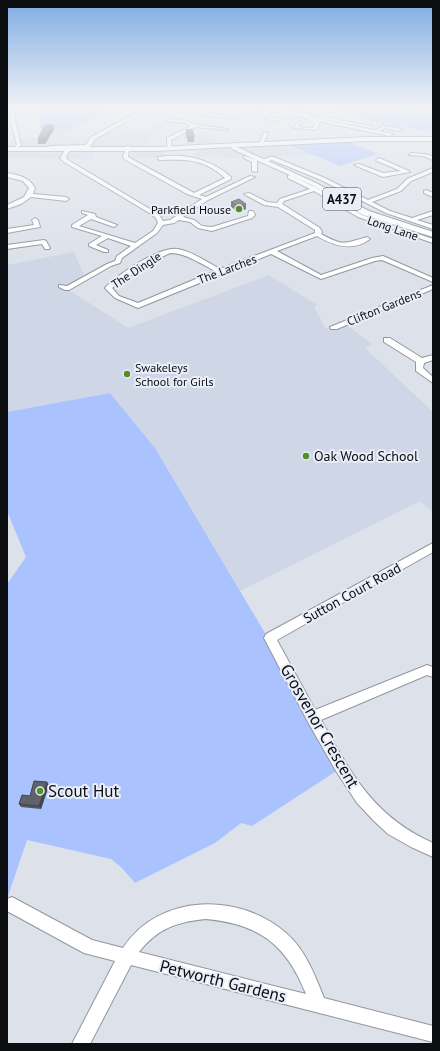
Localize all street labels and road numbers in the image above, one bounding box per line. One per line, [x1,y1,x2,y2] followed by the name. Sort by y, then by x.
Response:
[323,188,361,210] road number: A437
[366,212,420,244] street label: Long Lane
[108,248,164,292] street label: The Dingle
[196,251,258,287] street label: The Larches
[345,285,423,329] street label: Clifton Gardens
[300,559,404,627] street label: Sutton Court Road
[276,660,365,792] street label: Grosvenor Crescent
[158,955,288,1007] street label: Petworth Gardens

